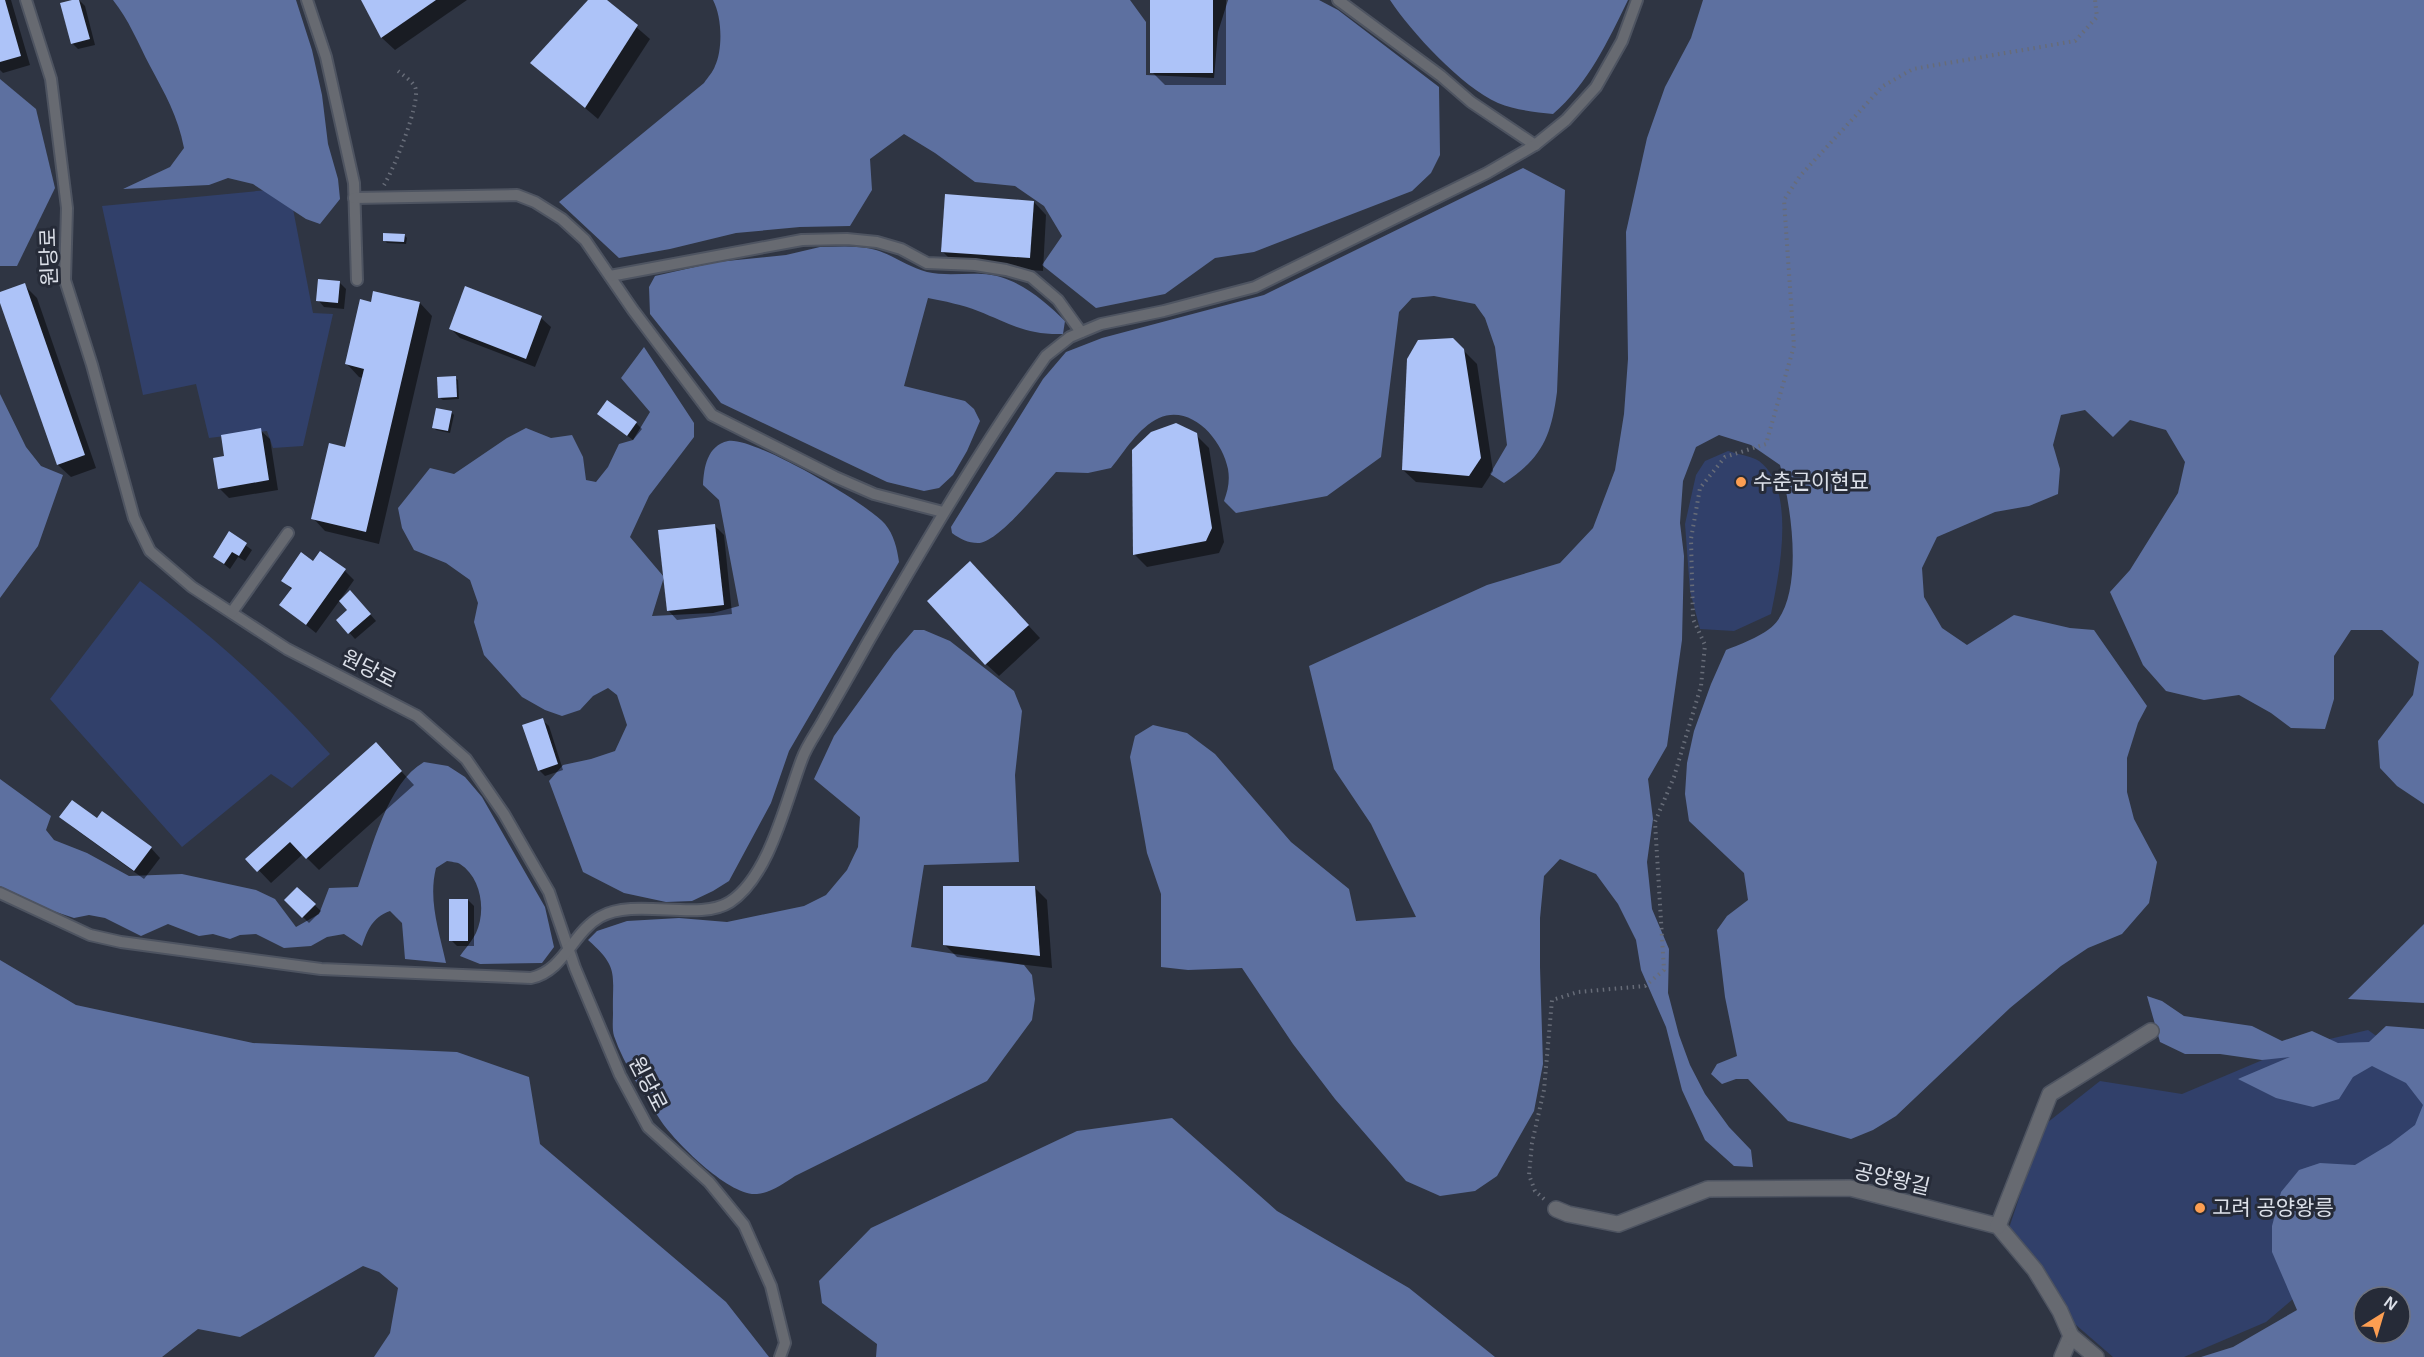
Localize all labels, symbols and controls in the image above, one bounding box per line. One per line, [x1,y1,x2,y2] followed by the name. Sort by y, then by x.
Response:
[36,228,61,286] street label: 원당로
[1753,470,1869,493] place label: 수춘군이현묘
[1734,475,1748,489] marker: 수춘군이현묘
[338,645,400,692] street label: 원당로
[625,1053,672,1115] street label: 원당로
[1852,1159,1932,1198] street label: 공양왕길
[2212,1196,2334,1219] place label: 고려 공양왕릉
[2193,1201,2207,1215] marker: 고려 공양왕릉
[2352,1285,2412,1345] north arrow
[2381,1293,2400,1314] text: N

